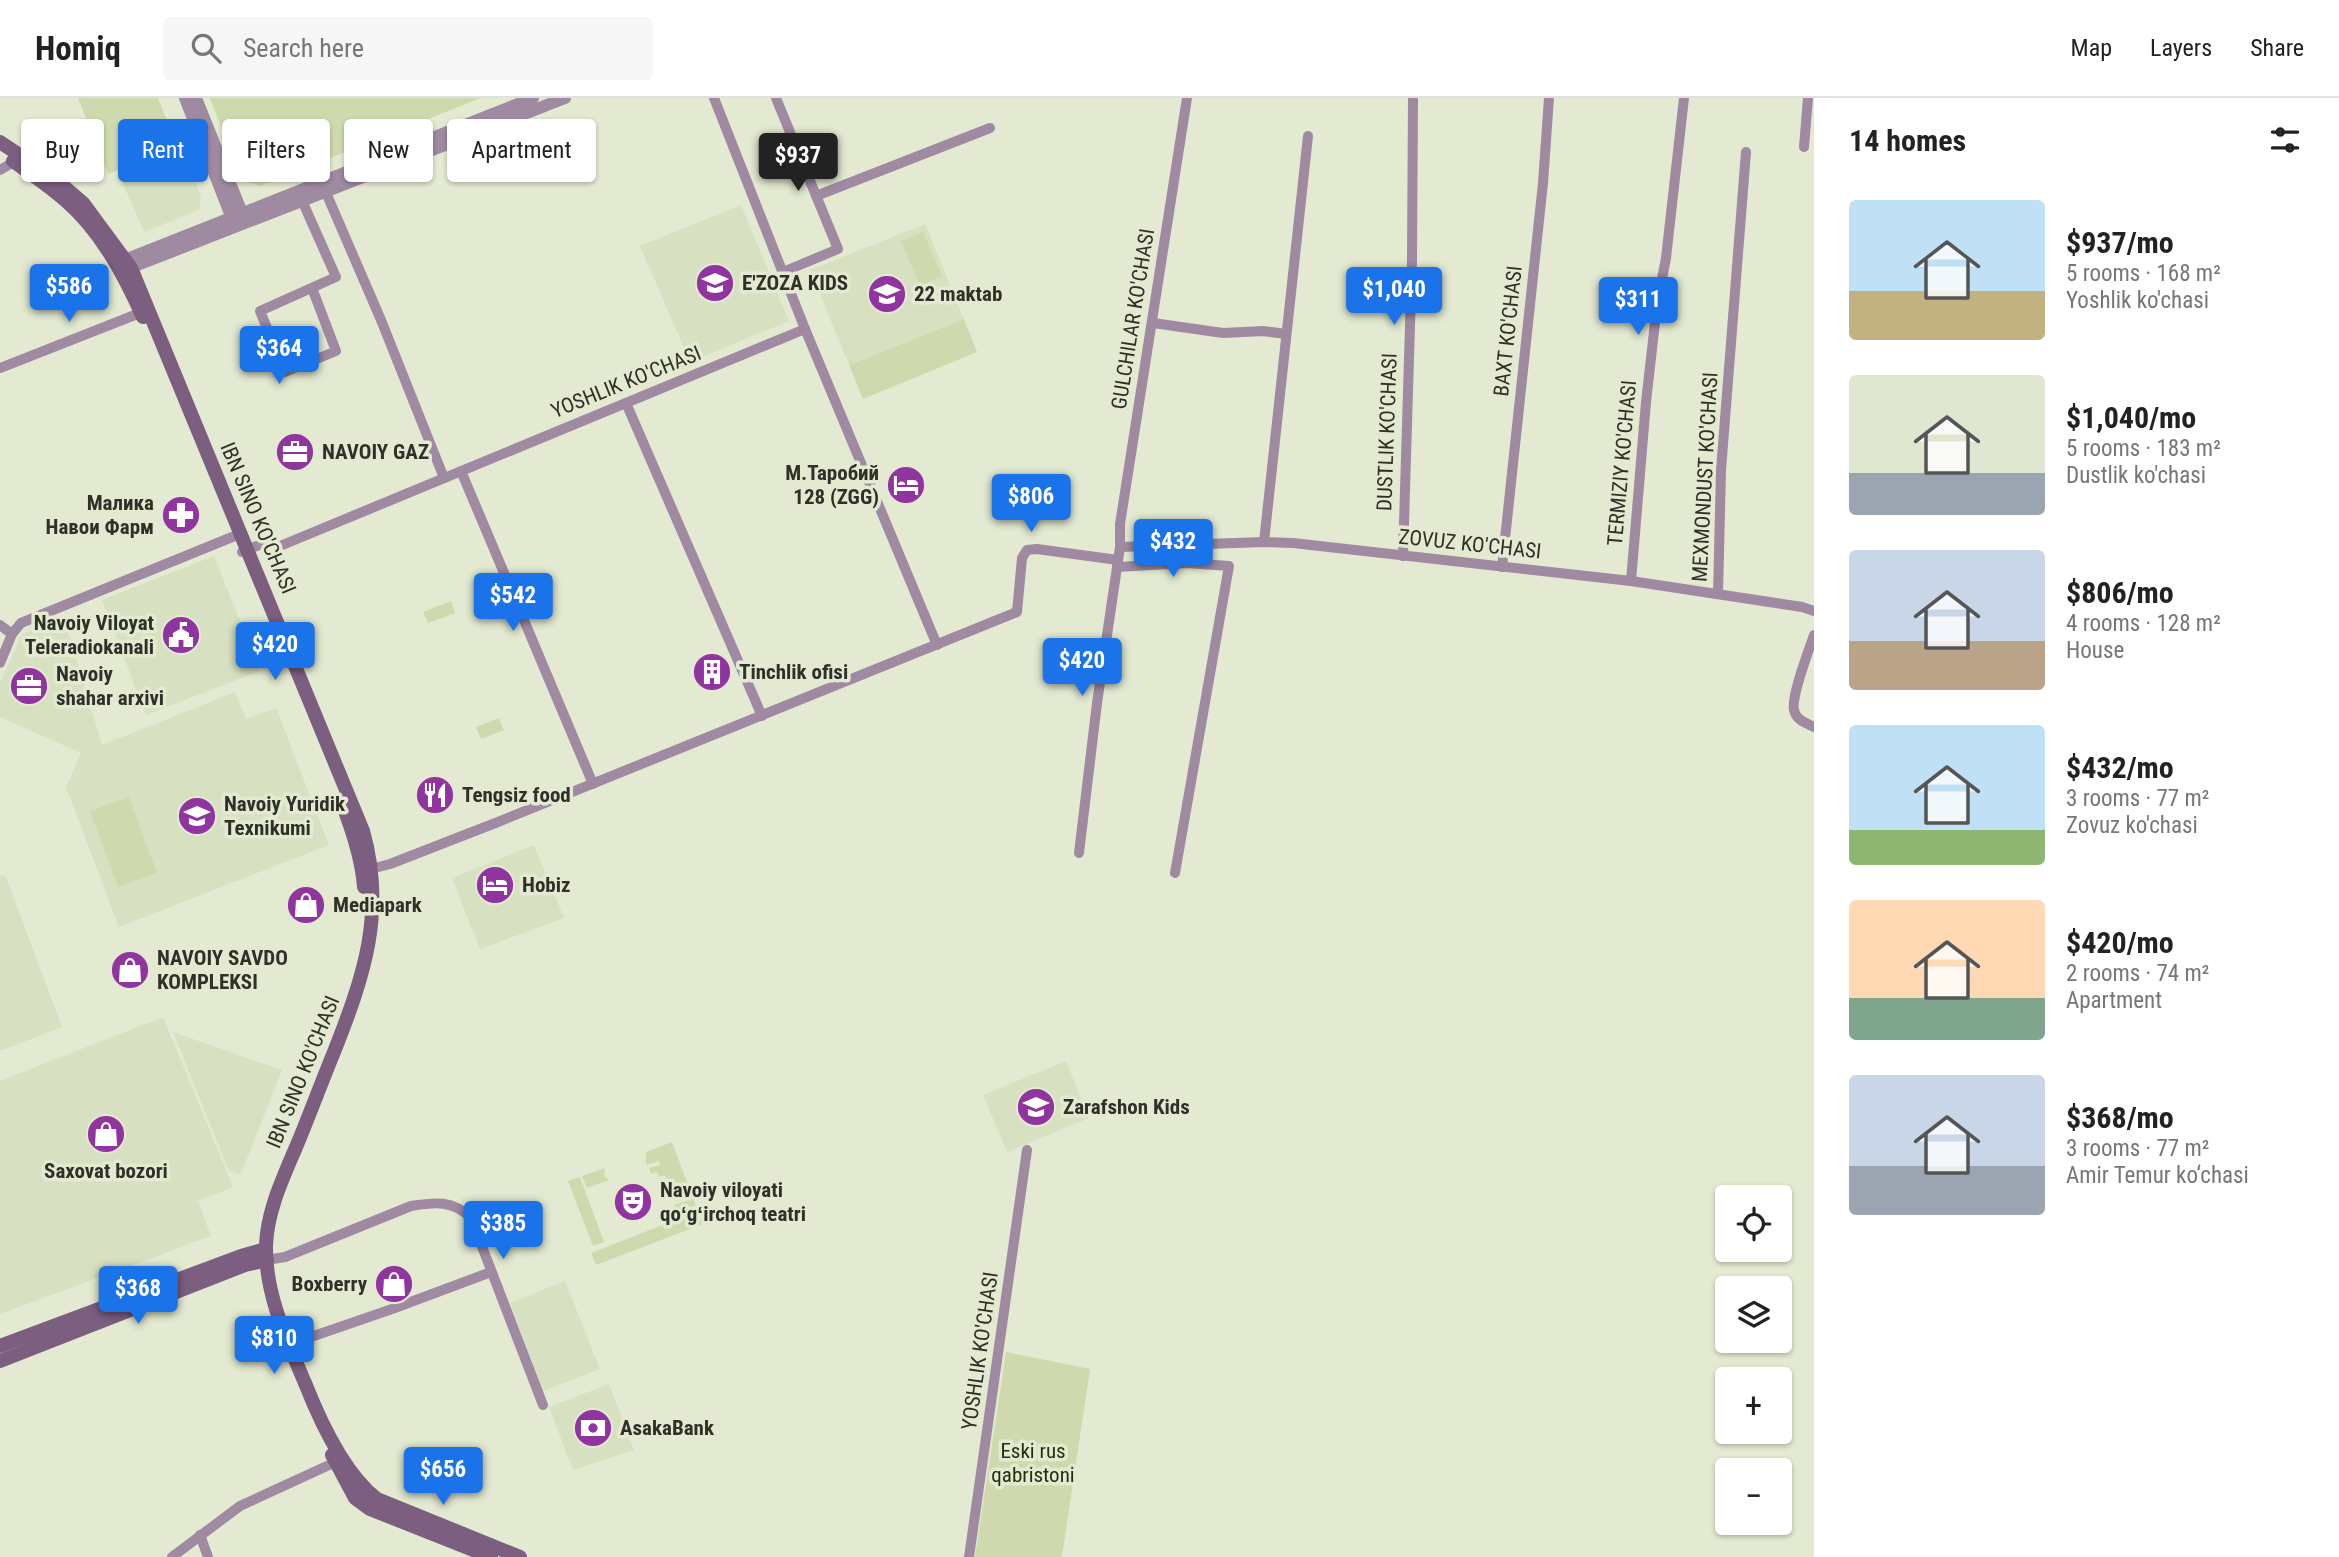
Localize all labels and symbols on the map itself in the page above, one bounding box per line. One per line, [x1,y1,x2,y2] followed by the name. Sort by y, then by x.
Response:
[757,134,839,193] pin: $937
[1107,227,1159,411] street label: GULCHILAR KO'CHASI
[694,262,736,304] school or university icon: E'ZOZA KIDS
[28,264,110,324] pin: $586
[1489,264,1527,398] street label: BAXT KO'CHASI
[1337,268,1451,327] pin: $1,040
[742,271,848,295] place label: E'ZOZA KIDS
[866,273,908,315] school or university icon: 22 maktab
[1597,278,1679,337] pin: $311
[914,282,1002,306] place label: 22 maktab
[238,327,320,386] pin: $364
[548,341,704,423] street label: YOSHLIK KO'CHASI
[1372,353,1402,511] street label: DUSTLIK KO'CHASI
[1688,371,1722,583] street label: MEXMONDUST KO'CHASI
[1603,379,1641,547] street label: TERMIZIY KO'CHASI
[274,431,316,473] office icon: NAVOIY GAZ
[215,439,301,597] street label: IBN SINO KO'CHASI
[322,440,429,464] place label: NAVOIY GAZ
[785,461,879,509] place label: М.Таробий 128 (ZGG)
[885,464,927,506] hotel icon: М.Таробий 128 (ZGG)
[990,474,1072,534] pin: $806
[46,491,154,539] place label: Малика Навои Фарм
[160,494,202,536] pharmacy icon: Малика Навои Фарм
[1132,519,1214,579] pin: $432
[1397,525,1543,563] street label: ZOVUZ KO'CHASI
[472,574,554,633] pin: $542
[25,611,154,659] place label: Navoiy Viloyat Teleradiokanali
[160,614,202,656] public building icon: Navoiy Viloyat Teleradiokanali
[234,622,316,682] pin: $420
[1041,638,1123,698] pin: $420
[691,651,733,693] building icon: Tinchlik ofisi
[739,660,848,684] place label: Tinchlik ofisi
[56,662,164,710] place label: Navoiy shahar arxivi
[8,665,50,707] office icon: Navoiy shahar arxivi
[414,774,456,816] restaurant icon: Tengsiz food
[462,783,571,807] place label: Tengsiz food
[224,792,346,840] place label: Navoiy Yuridik Texnikumi
[176,795,218,837] school or university icon: Navoiy Yuridik Texnikumi
[474,864,516,906] hotel icon: Hobiz
[522,873,571,897] place label: Hobiz
[285,884,327,926] shop icon: Mediapark
[333,893,423,917] place label: Mediapark
[157,946,288,994] place label: NAVOIY SAVDO KOMPLEKSI
[109,949,151,991] shop icon: NAVOIY SAVDO KOMPLEKSI
[262,992,344,1152] street label: IBN SINO KO'CHASI
[1015,1086,1057,1128] school or university icon: Zarafshon Kids
[1063,1095,1190,1119] place label: Zarafshon Kids
[85,1113,127,1155] shop icon: Saxovat bozori
[44,1159,168,1183] place label: Saxovat bozori
[660,1178,806,1226] place label: Navoiy viloyati qoʻgʻirchoq teatri
[612,1181,654,1223] theatre icon: Navoiy viloyati qoʻgʻirchoq teatri
[462,1202,544,1261] pin: $385
[373,1263,415,1305] shop icon: Boxberry
[97,1266,179,1326] pin: $368
[957,1270,1003,1432] street label: YOSHLIK KO'CHASI
[292,1272,368,1296] place label: Boxberry
[233,1316,315,1376] pin: $810
[572,1407,614,1449] bank icon: AsakaBank
[620,1416,715,1440] place label: AsakaBank
[991,1439,1075,1487] park label: Eski rus qabristoni
[402,1448,484,1507] pin: $656

